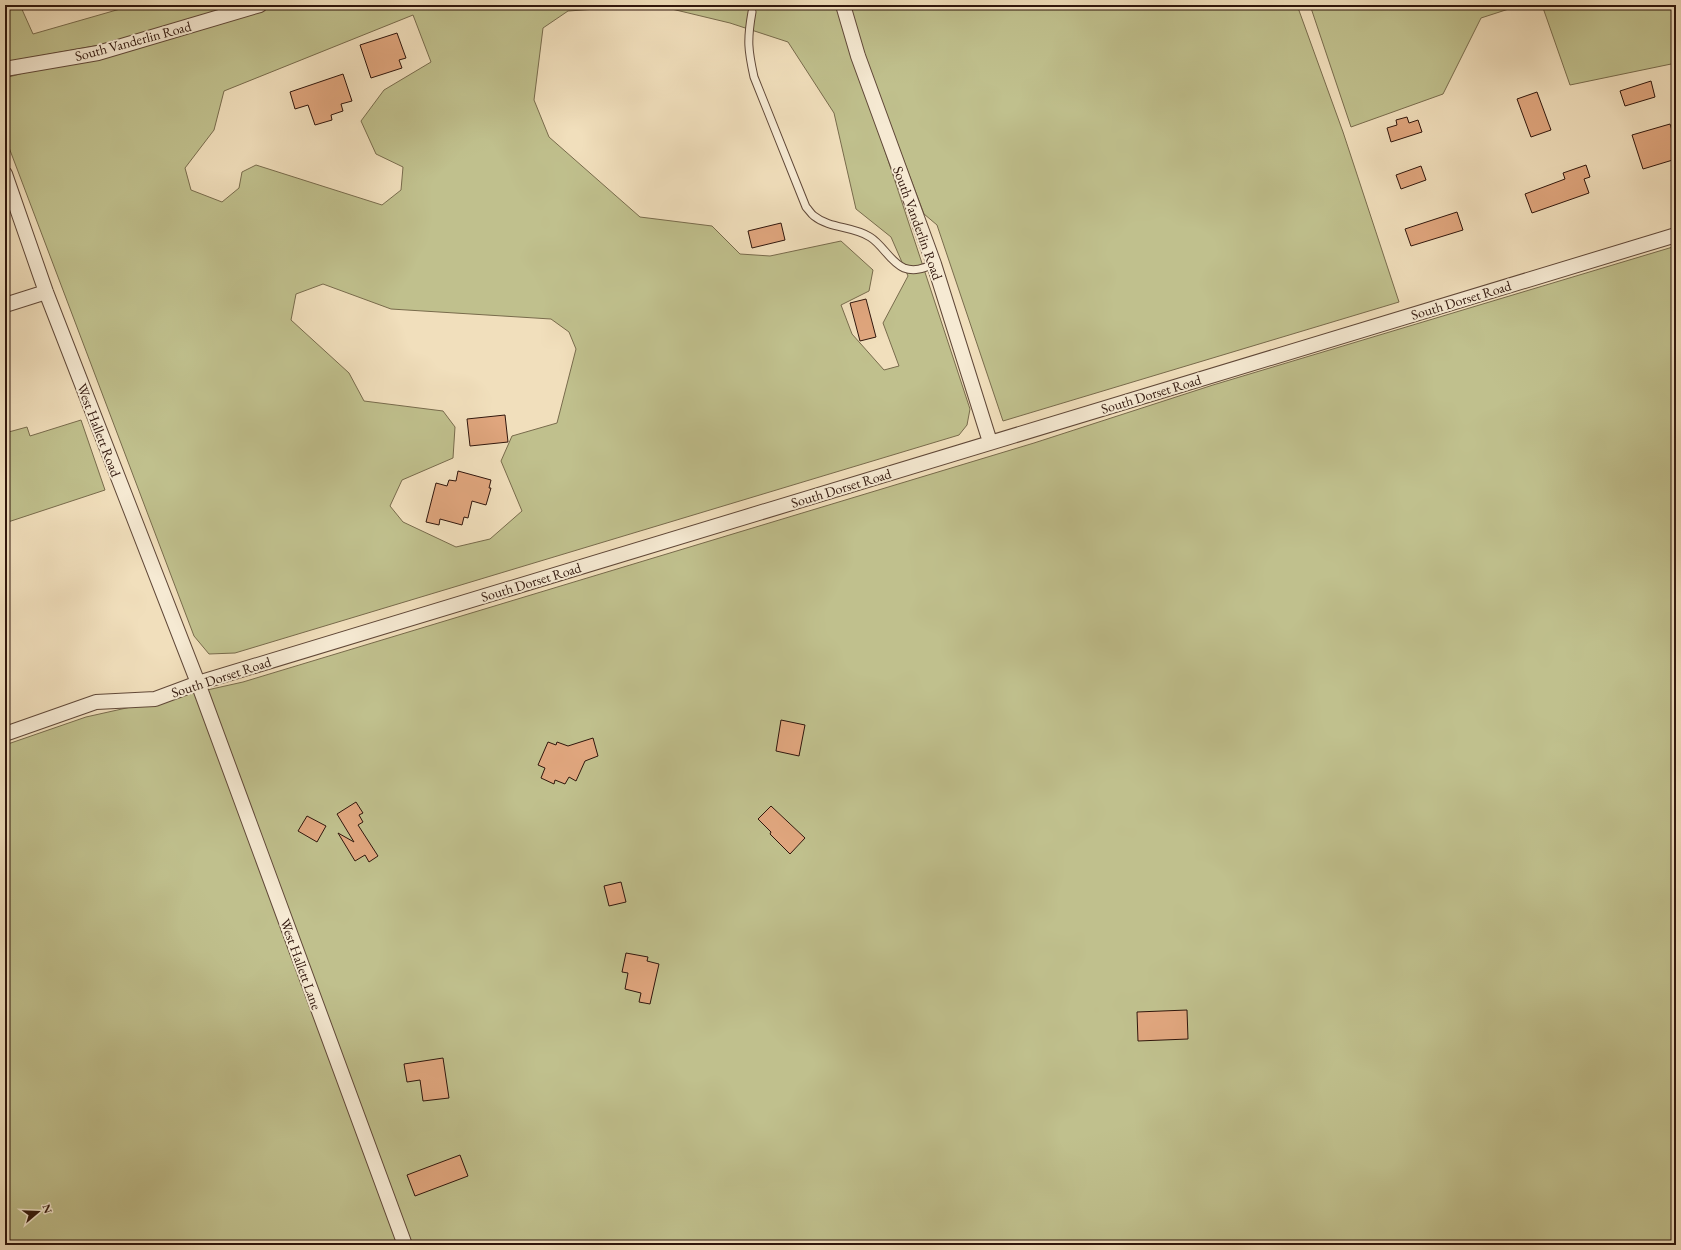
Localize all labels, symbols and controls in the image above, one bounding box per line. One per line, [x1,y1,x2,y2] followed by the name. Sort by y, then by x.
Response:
[73,17,194,65] street label: South Vanderlin Road
[889,164,947,283] street label: South Vanderlin Road
[1409,276,1514,324] street label: South Dorset Road
[1099,370,1204,418] street label: South Dorset Road
[73,381,125,480] street label: West Hallett Road
[789,464,894,512] street label: South Dorset Road
[479,558,584,606] street label: South Dorset Road
[169,652,274,702] street label: South Dorset Road
[276,916,326,1013] street label: West Hallett Lane
[18,1192,58,1232] north arrow
[39,1202,56,1215] text: N

